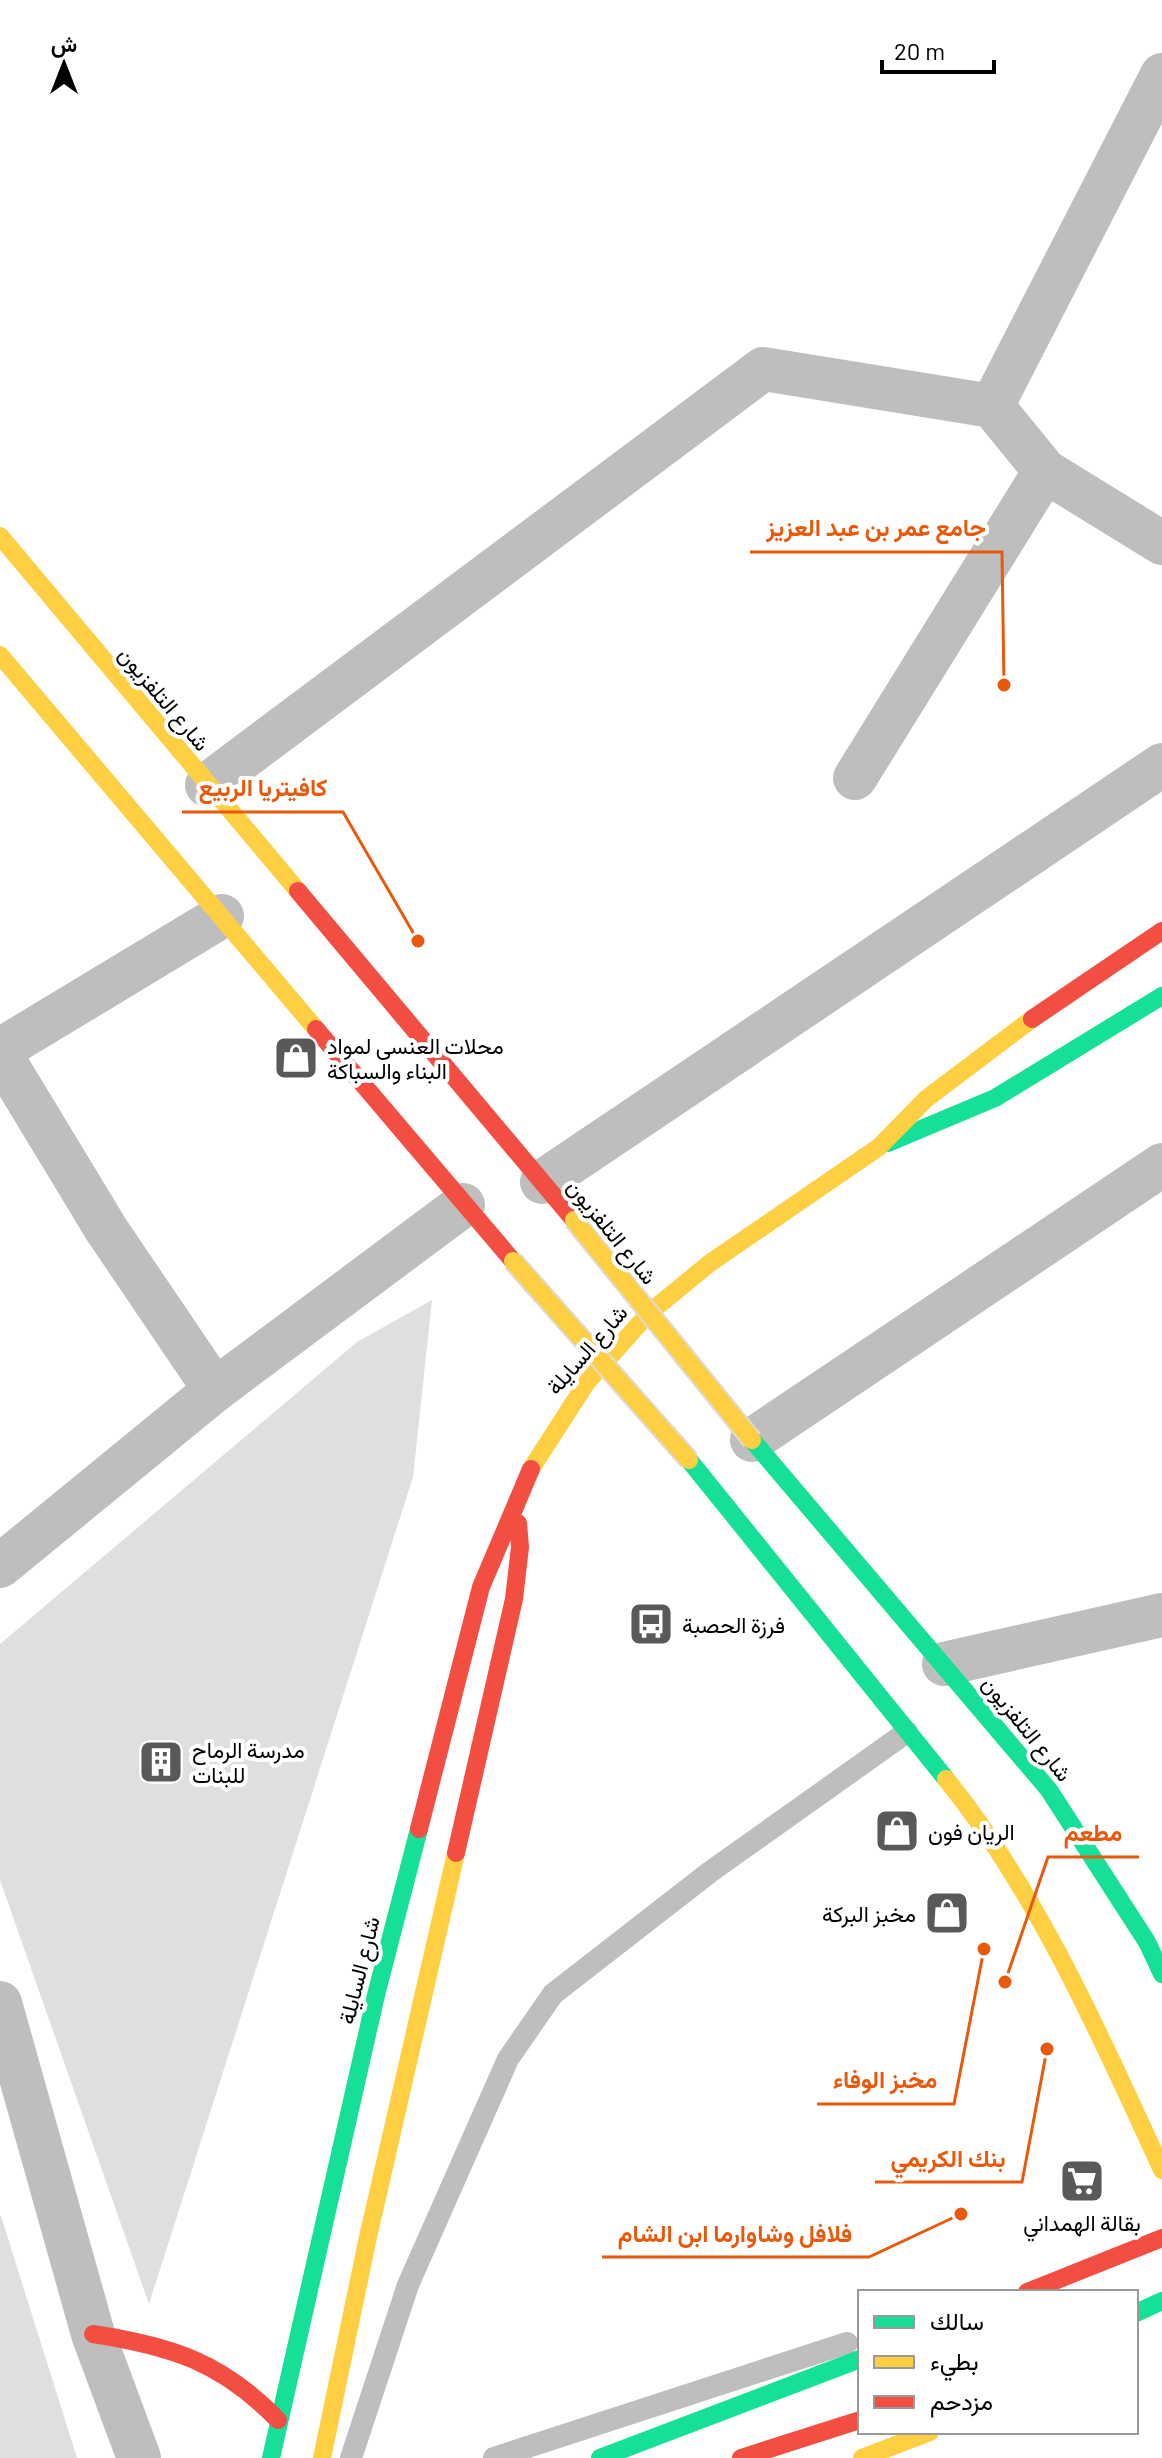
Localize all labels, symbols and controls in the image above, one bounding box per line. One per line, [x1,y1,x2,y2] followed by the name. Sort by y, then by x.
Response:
[24,24,104,104] north arrow
[882,24,994,74] scale bar
[51,30,77,58] text: ش
[894,36,945,65] text: 20 m
[750,504,1002,552] callout: جامع عمر بن عبد العزيز
[765,512,986,545] text: جامع عمر بن عبد العزيز
[112,641,216,757] street label: شارع التلفزيون
[182,764,343,812] callout: كافيتريا الربيع
[199,772,328,805] text: كافيتريا الربيع
[327,1032,504,1085] place label: محلات العنسي لمواد البناء والسباكة
[272,1034,320,1082] shop icon: محلات العنسي لمواد البناء والسباكة
[560,1173,663,1291] street label: شارع التلفزيون
[540,1299,634,1401] street label: شارع السايلة
[627,1600,675,1648] bus stop icon: فرزة الحصبة
[682,1611,785,1639] place label: فرزة الحصبة
[975,1670,1078,1788] street label: شارع التلفزيون
[192,1736,305,1788] place label: مدرسة الرماح للبنات
[137,1738,185,1786] building icon: مدرسة الرماح للبنات
[873,1807,921,1855] shop icon: الريان فون
[1048,1809,1139,1857] callout: مطعم
[1064,1817,1122,1849] text: مطعم
[928,1818,1015,1846] place label: الريان فون
[923,1889,971,1937] shop icon: مخبز البركة
[822,1900,916,1928] place label: مخبز البركة
[332,1914,387,2027] street label: شارع السايلة
[817,2056,954,2104] callout: مخبز الوفاء
[833,2064,937,2095] text: مخبز الوفاء
[875,2134,1022,2182] callout: بنك الكريمي
[890,2143,1006,2179] text: بنك الكريمي
[1058,2157,1106,2205] supermarket icon: بقالة الهمداني
[602,2209,869,2257] callout: فلافل وشاوارما ابن الشام
[1023,2209,1141,2242] place label: بقالة الهمداني
[618,2218,852,2250] text: فلافل وشاوارما ابن الشام
[858,2290,1138,2434] legend
[930,2306,984,2335] text: سالك
[930,2346,979,2381] text: بطيء
[930,2386,993,2418] text: مزدحم

